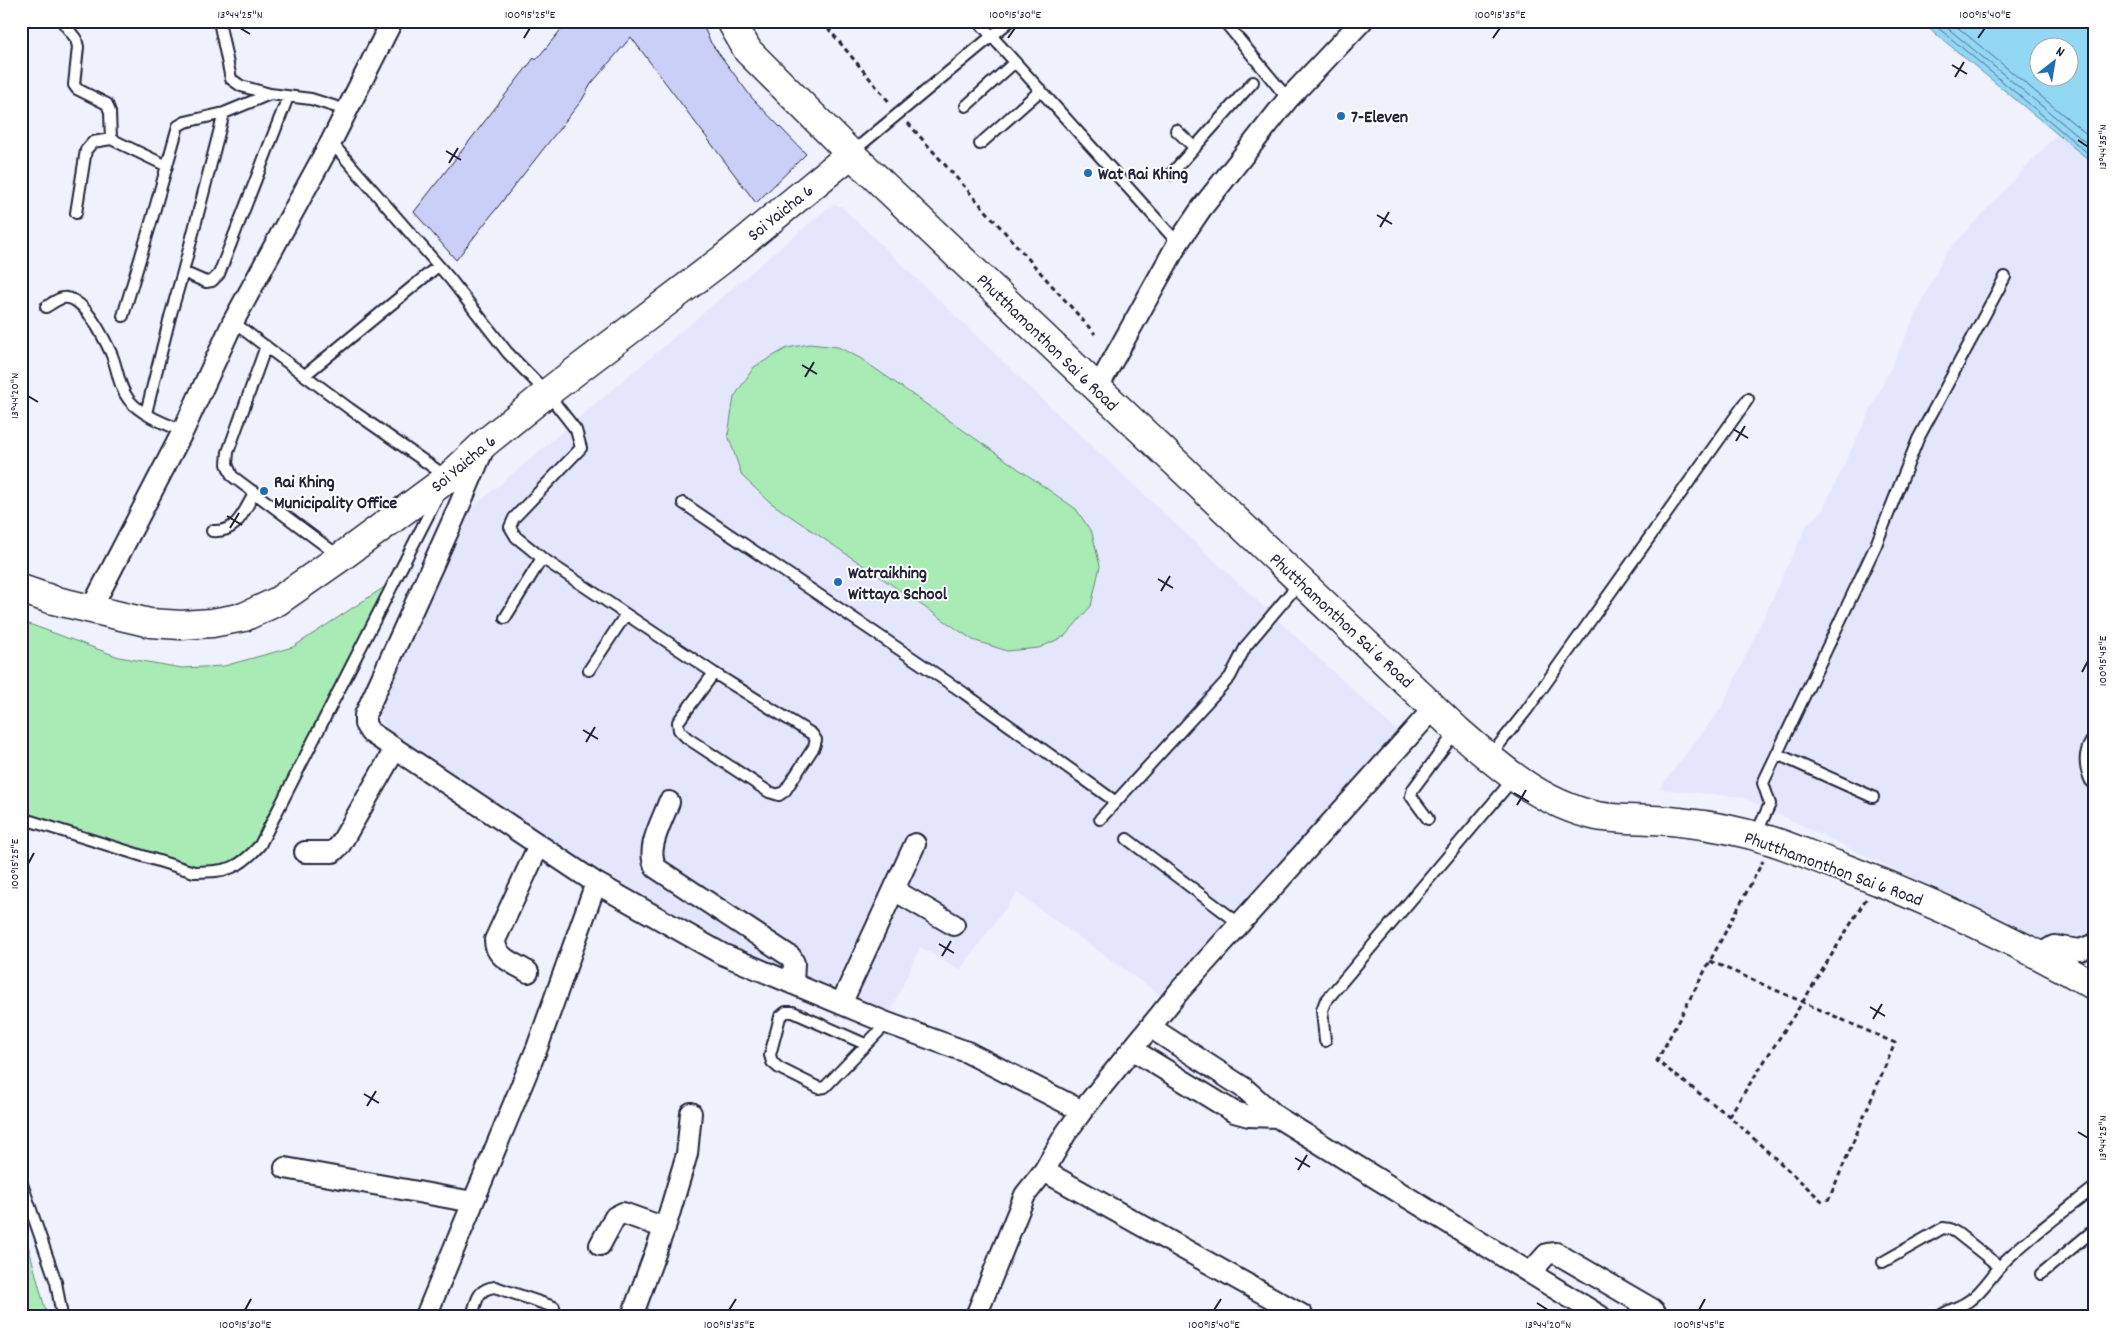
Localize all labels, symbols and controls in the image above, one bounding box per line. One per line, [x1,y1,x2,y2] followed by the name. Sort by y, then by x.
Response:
[217,7,263,24] text: 13°44'25"N
[505,7,556,24] text: 100°15'25"E
[989,7,1041,24] text: 100°15'30"E
[1475,7,1526,24] text: 100°15'35"E
[1959,7,2011,24] text: 100°15'40"E
[2028,38,2078,88] north arrow
[2052,42,2068,63] text: N
[1351,106,1408,131] place label: 7-Eleven
[1335,110,1347,122] marker: 7-Eleven
[2095,124,2112,170] text: 13°44'35"N
[1098,163,1188,188] place label: Wat Rai Khing
[1082,167,1094,179] marker: Wat Rai Khing
[743,180,820,248] street label: Soi Yaicha 6
[970,269,1123,418] street label: Phutthamonthon Sai 6 Road
[7,373,24,419] text: 13°44'20"N
[426,430,503,500] street label: Soi Yaicha 6
[274,471,397,517] place label: Rai Khing Municipality Office
[258,485,270,497] marker: Rai Khing Municipality Office
[1263,548,1418,695] street label: Phutthamonthon Sai 6 Road
[848,562,948,608] place label: Watraikhing Wittaya School
[832,576,844,588] marker: Watraikhing Wittaya School
[2095,635,2112,686] text: 100°15'45"E
[1740,826,1926,914] street label: Phutthamonthon Sai 6 Road
[7,838,24,889] text: 100°15'25"E
[2095,1115,2112,1161] text: 13°44'25"N
[219,1317,271,1334] text: 100°15'30"E
[704,1317,755,1334] text: 100°15'35"E
[1188,1317,1240,1334] text: 100°15'40"E
[1525,1317,1571,1334] text: 13°44'20"N
[1674,1317,1725,1334] text: 100°15'45"E

